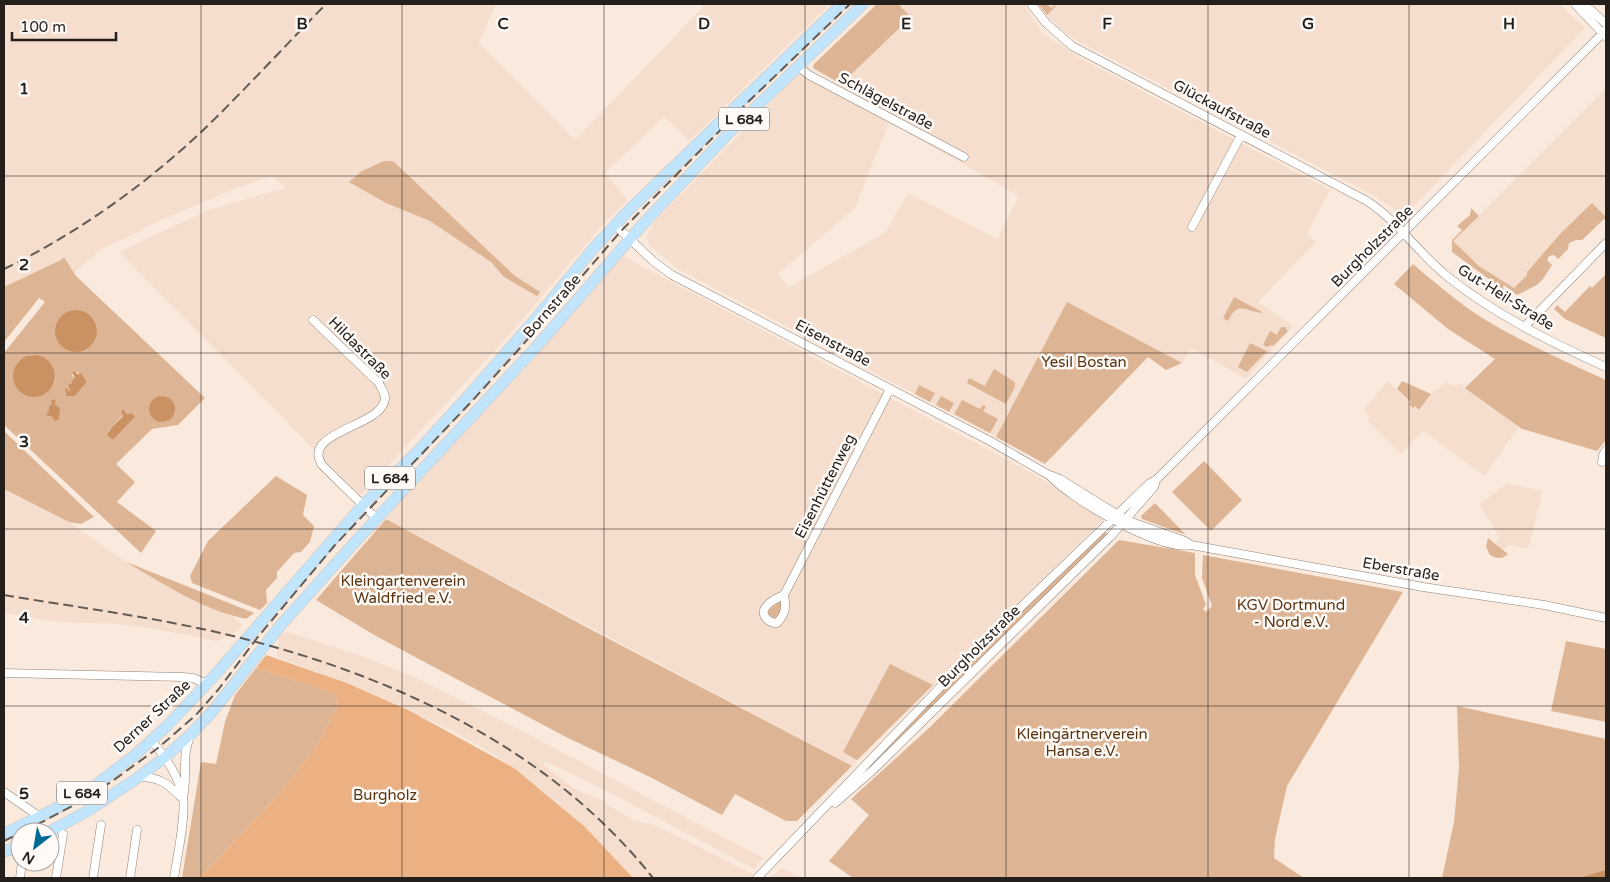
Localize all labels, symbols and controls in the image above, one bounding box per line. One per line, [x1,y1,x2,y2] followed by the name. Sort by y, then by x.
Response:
[12,10,116,42] scale bar
[296,14,308,34] text: B
[497,14,509,34] text: C
[698,14,710,34] text: D
[901,14,911,34] text: E
[1102,14,1112,34] text: F
[1302,14,1314,34] text: G
[1503,14,1515,34] text: H
[20,18,66,36] text: 100 m
[835,68,937,134] street label: Schlägelstraße
[1170,76,1274,142] street label: Glückaufstraße
[19,79,29,99] text: 1
[719,108,769,130] road number: L 684
[1327,201,1417,291] street label: Burgholzstraße
[19,255,29,275] text: 2
[1454,260,1558,334] street label: Gut-Heil-Straße
[519,270,585,342] street label: Bornstraße
[325,313,395,383] street label: Hildastraße
[792,316,874,370] street label: Eisenstraße
[1041,353,1127,371] park label: Yesil Bostan
[791,431,859,541] street label: Eisenhüttenweg
[19,432,29,452] text: 3
[365,466,415,489] road number: L 684
[1361,553,1441,585] street label: Eberstraße
[340,572,466,607] park label: Kleingartenverein Waldfried e.V.
[1237,596,1345,631] park label: KGV Dortmund - Nord e.V.
[934,601,1024,691] street label: Burgholzstraße
[19,608,29,628] text: 4
[110,676,194,756] street label: Derner Straße
[1016,725,1148,760] park label: Kleingärtnerverein Hansa e.V.
[57,781,107,804] road number: L 684
[19,784,29,804] text: 5
[353,786,417,804] park label: Burgholz
[10,822,60,872] north arrow
[19,848,38,868] text: N

